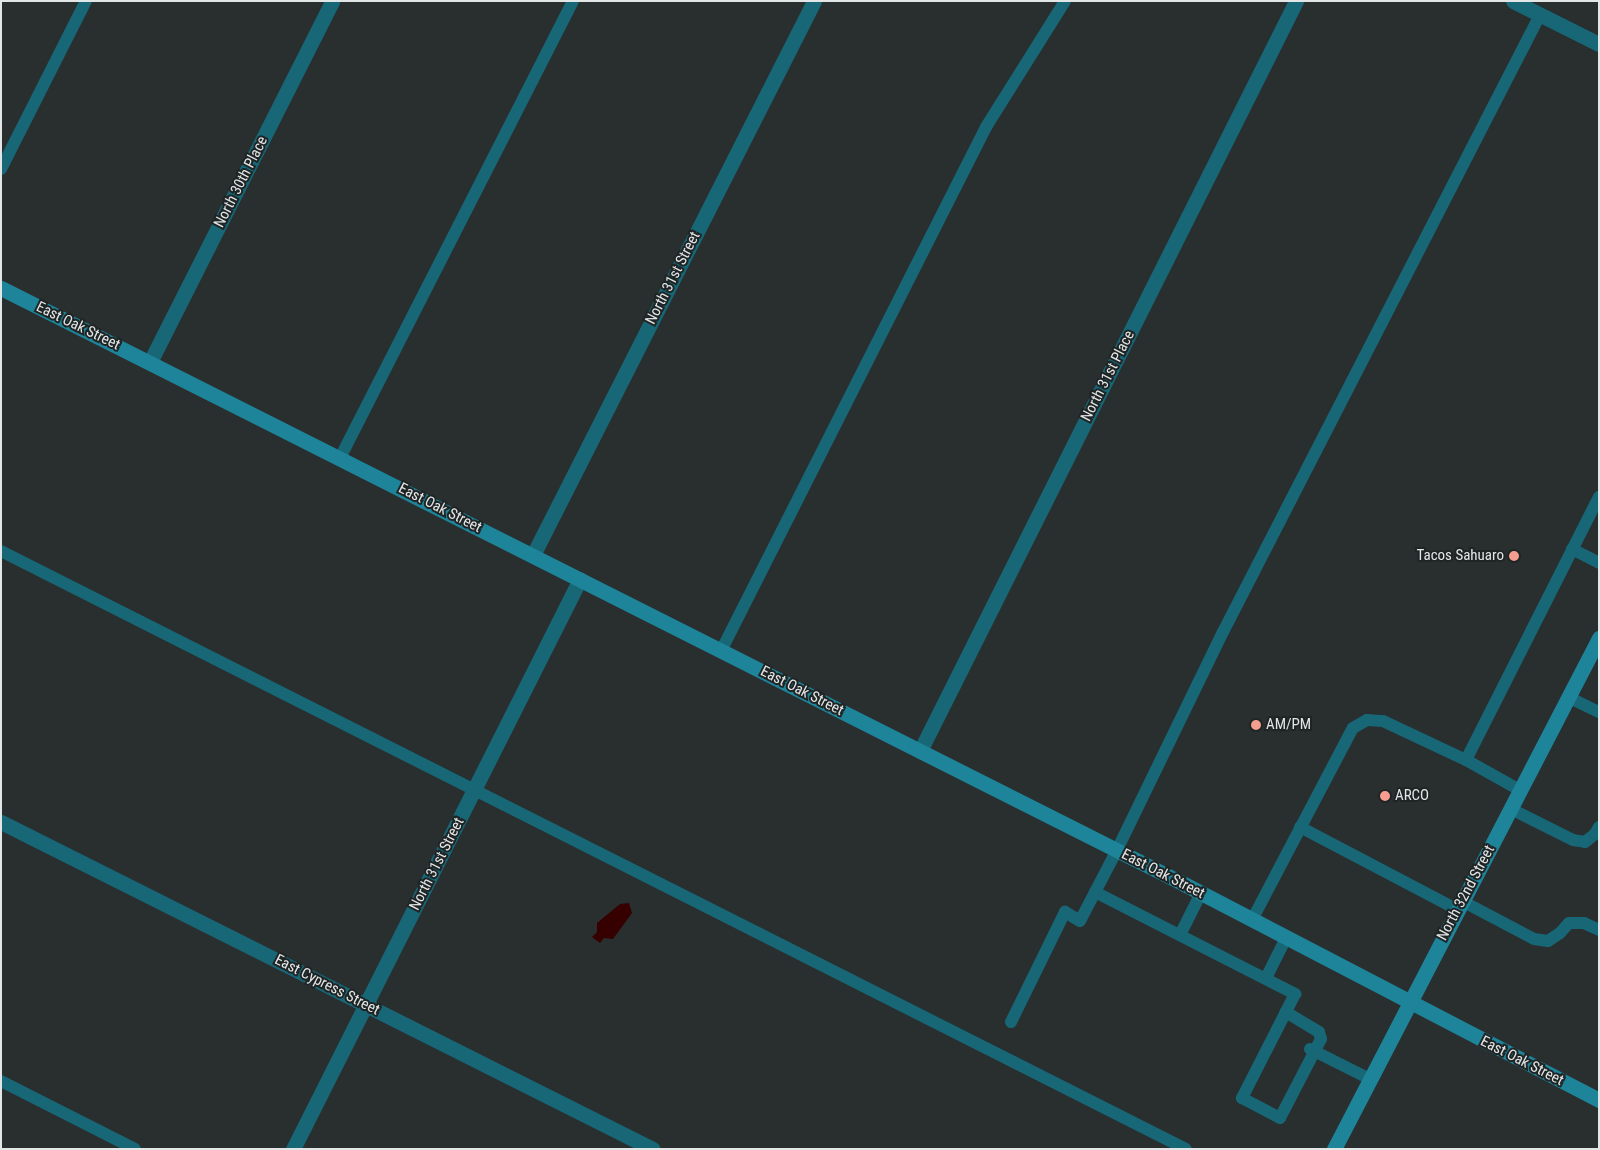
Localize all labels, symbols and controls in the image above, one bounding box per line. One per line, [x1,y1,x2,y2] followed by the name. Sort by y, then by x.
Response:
[210,133,272,231] street label: North 30th Place
[642,229,704,327] street label: North 31st Street
[33,298,123,354] street label: East Oak Street
[1077,328,1139,424] street label: North 31st Place
[395,479,485,537] street label: East Oak Street
[1416,547,1504,565] place label: Tacos Sahuaro
[1508,550,1520,562] marker: Tacos Sahuaro
[757,662,847,720] street label: East Oak Street
[1266,716,1311,734] place label: AM/PM
[1250,719,1262,731] marker: AM/PM
[1395,787,1429,805] place label: ARCO
[1379,790,1391,802] marker: ARCO
[406,815,468,913] street label: North 31st Street
[1433,842,1499,944] street label: North 32nd Street
[1118,845,1208,903] street label: East Oak Street
[272,951,382,1019] street label: East Cypress Street
[1477,1032,1567,1090] street label: East Oak Street

